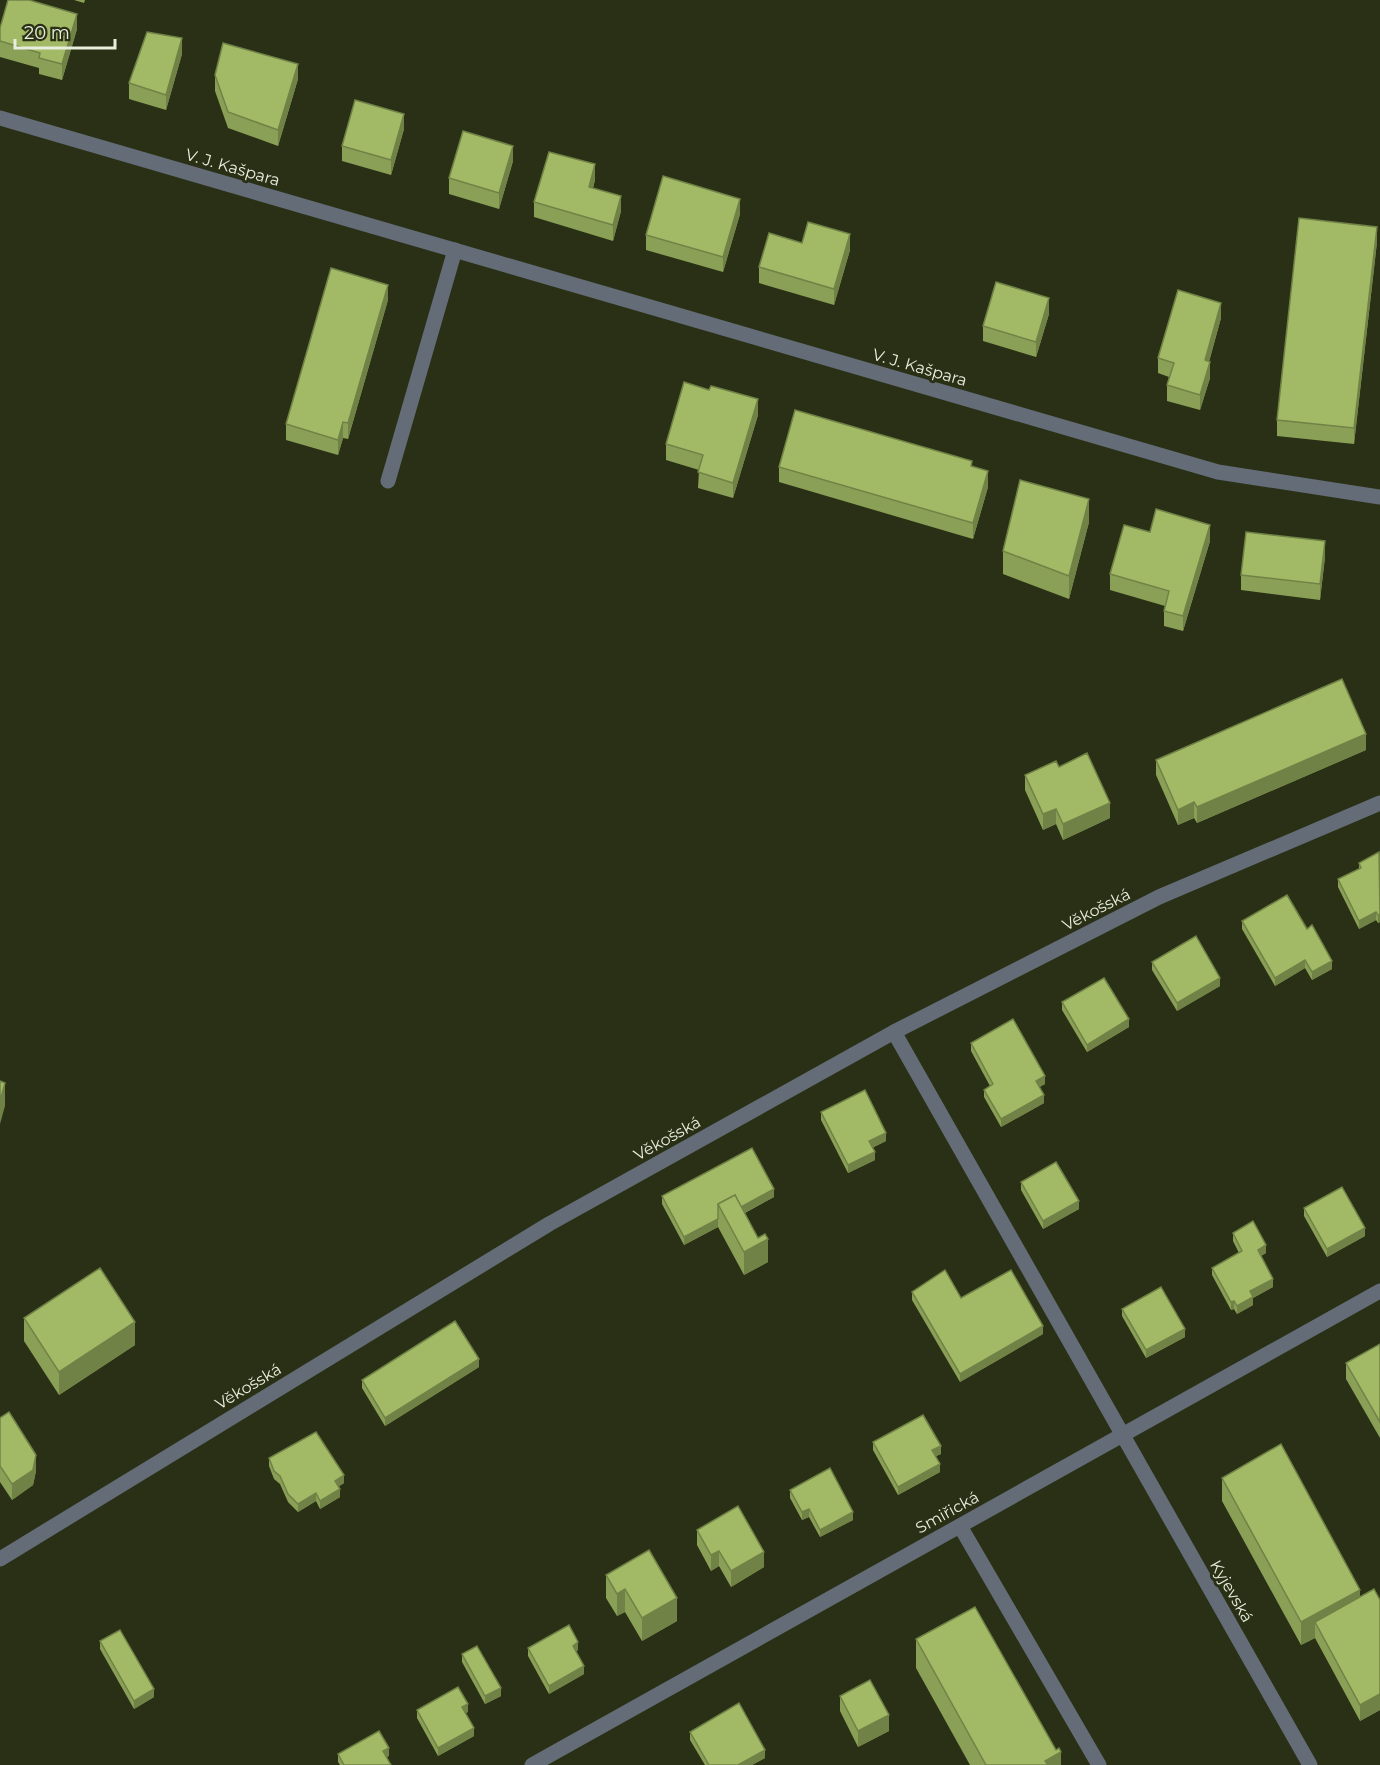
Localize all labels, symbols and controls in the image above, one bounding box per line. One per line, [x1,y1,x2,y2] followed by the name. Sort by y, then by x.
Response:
[15,12,116,50] scale bar
[24,22,70,44] text: 20 m
[183,145,282,190] street label: V. J. Kašpara
[870,345,969,390] street label: V. J. Kašpara
[1059,884,1133,935] street label: Věkošská
[630,1112,704,1165] street label: Věkošská
[212,1359,285,1414] street label: Věkošská
[912,1487,982,1538] street label: Smiřická
[1206,1557,1257,1626] street label: Kyjevská

